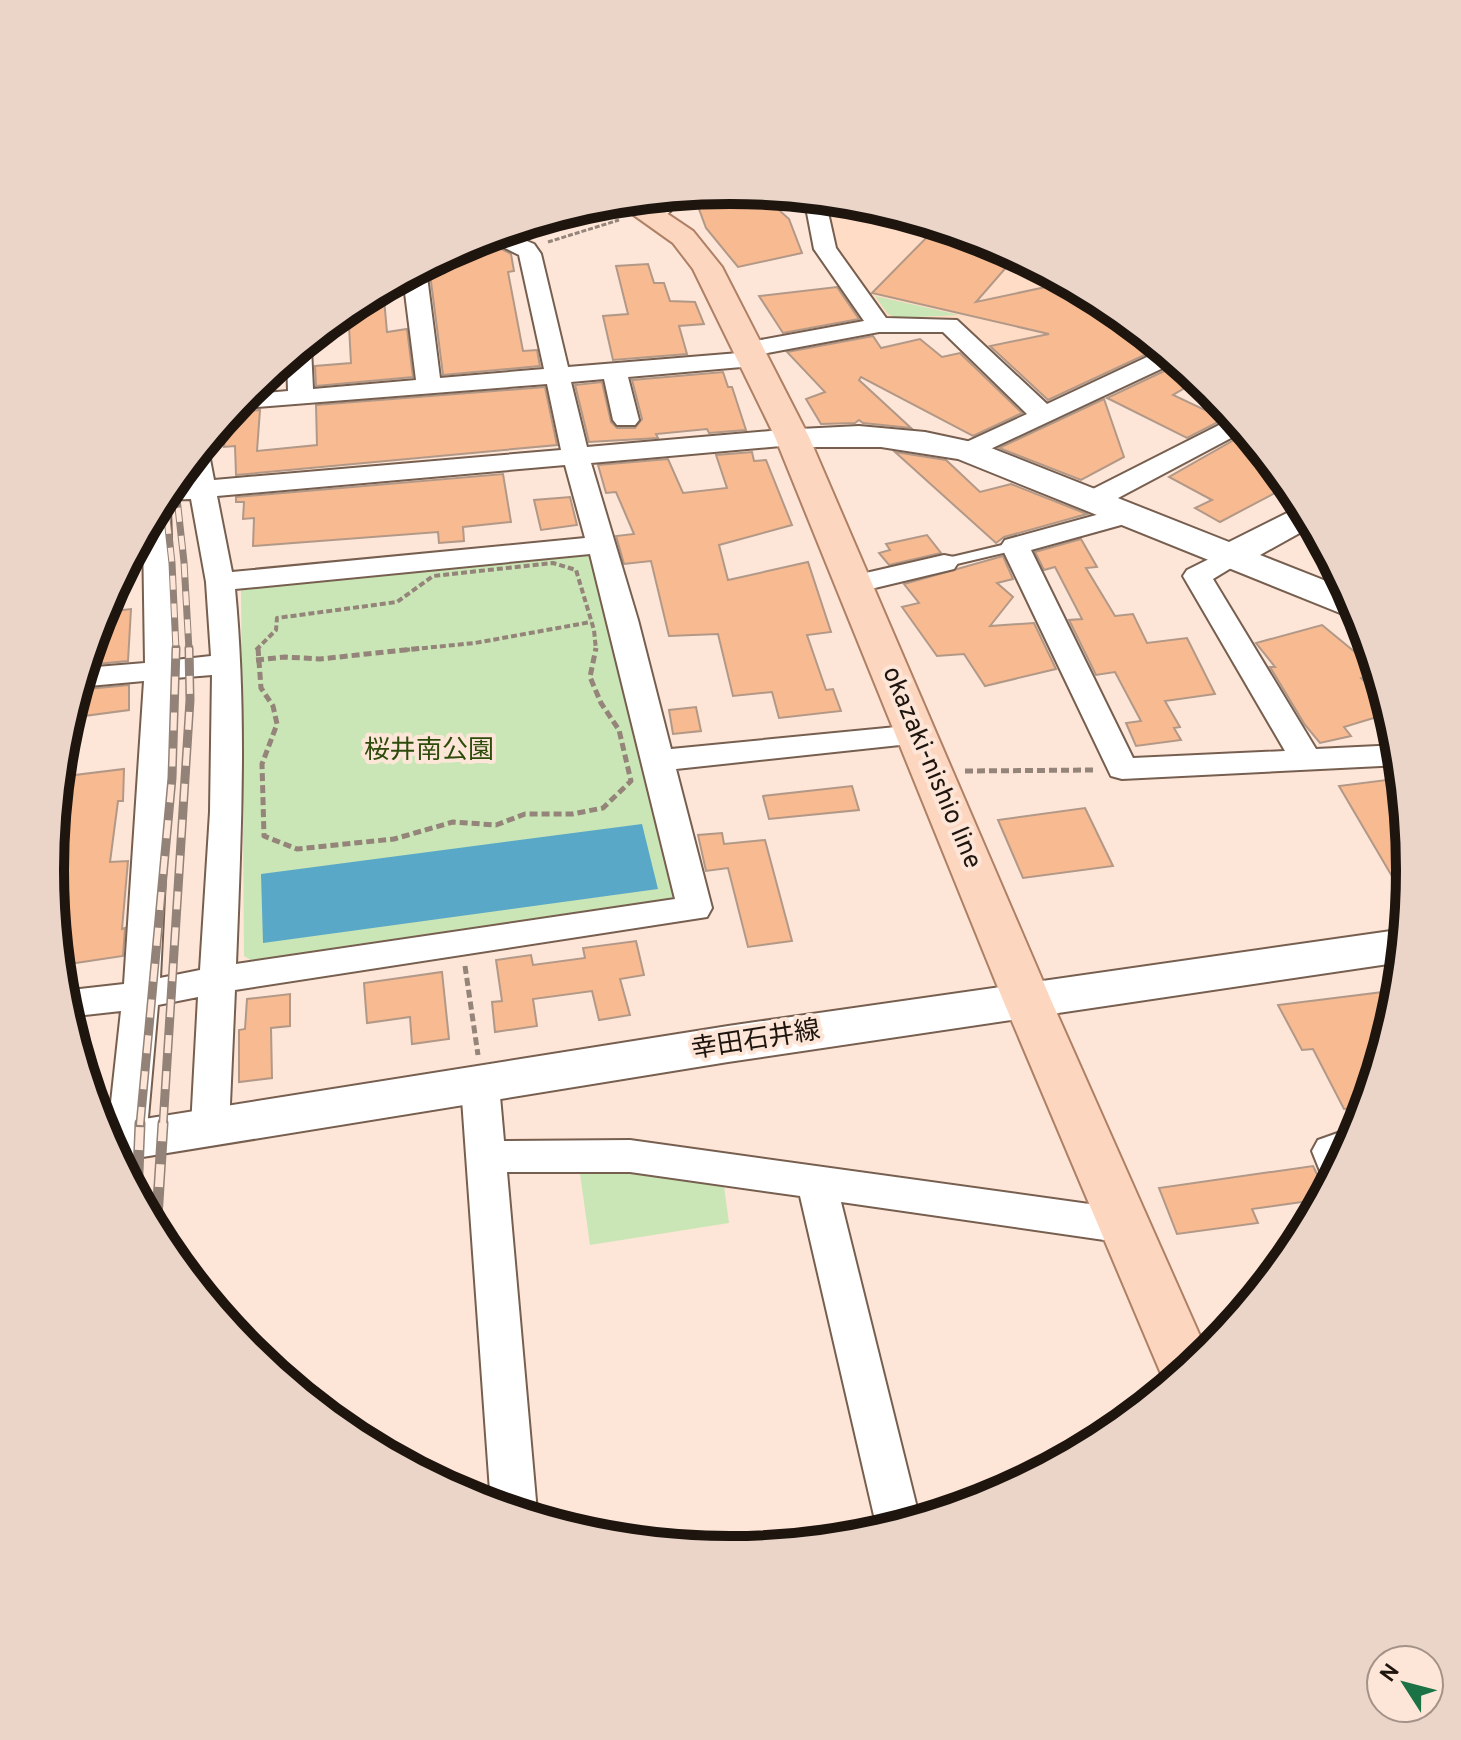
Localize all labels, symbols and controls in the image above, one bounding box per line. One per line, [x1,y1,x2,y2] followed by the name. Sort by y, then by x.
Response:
[874,662,988,874] street label: okazaki-nishio line
[364,735,494,768] park label: 桜井南公園
[689,1015,823,1067] street label: 幸田石井線
[1365,1644,1445,1724] north arrow
[1375,1659,1406,1688] text: N

